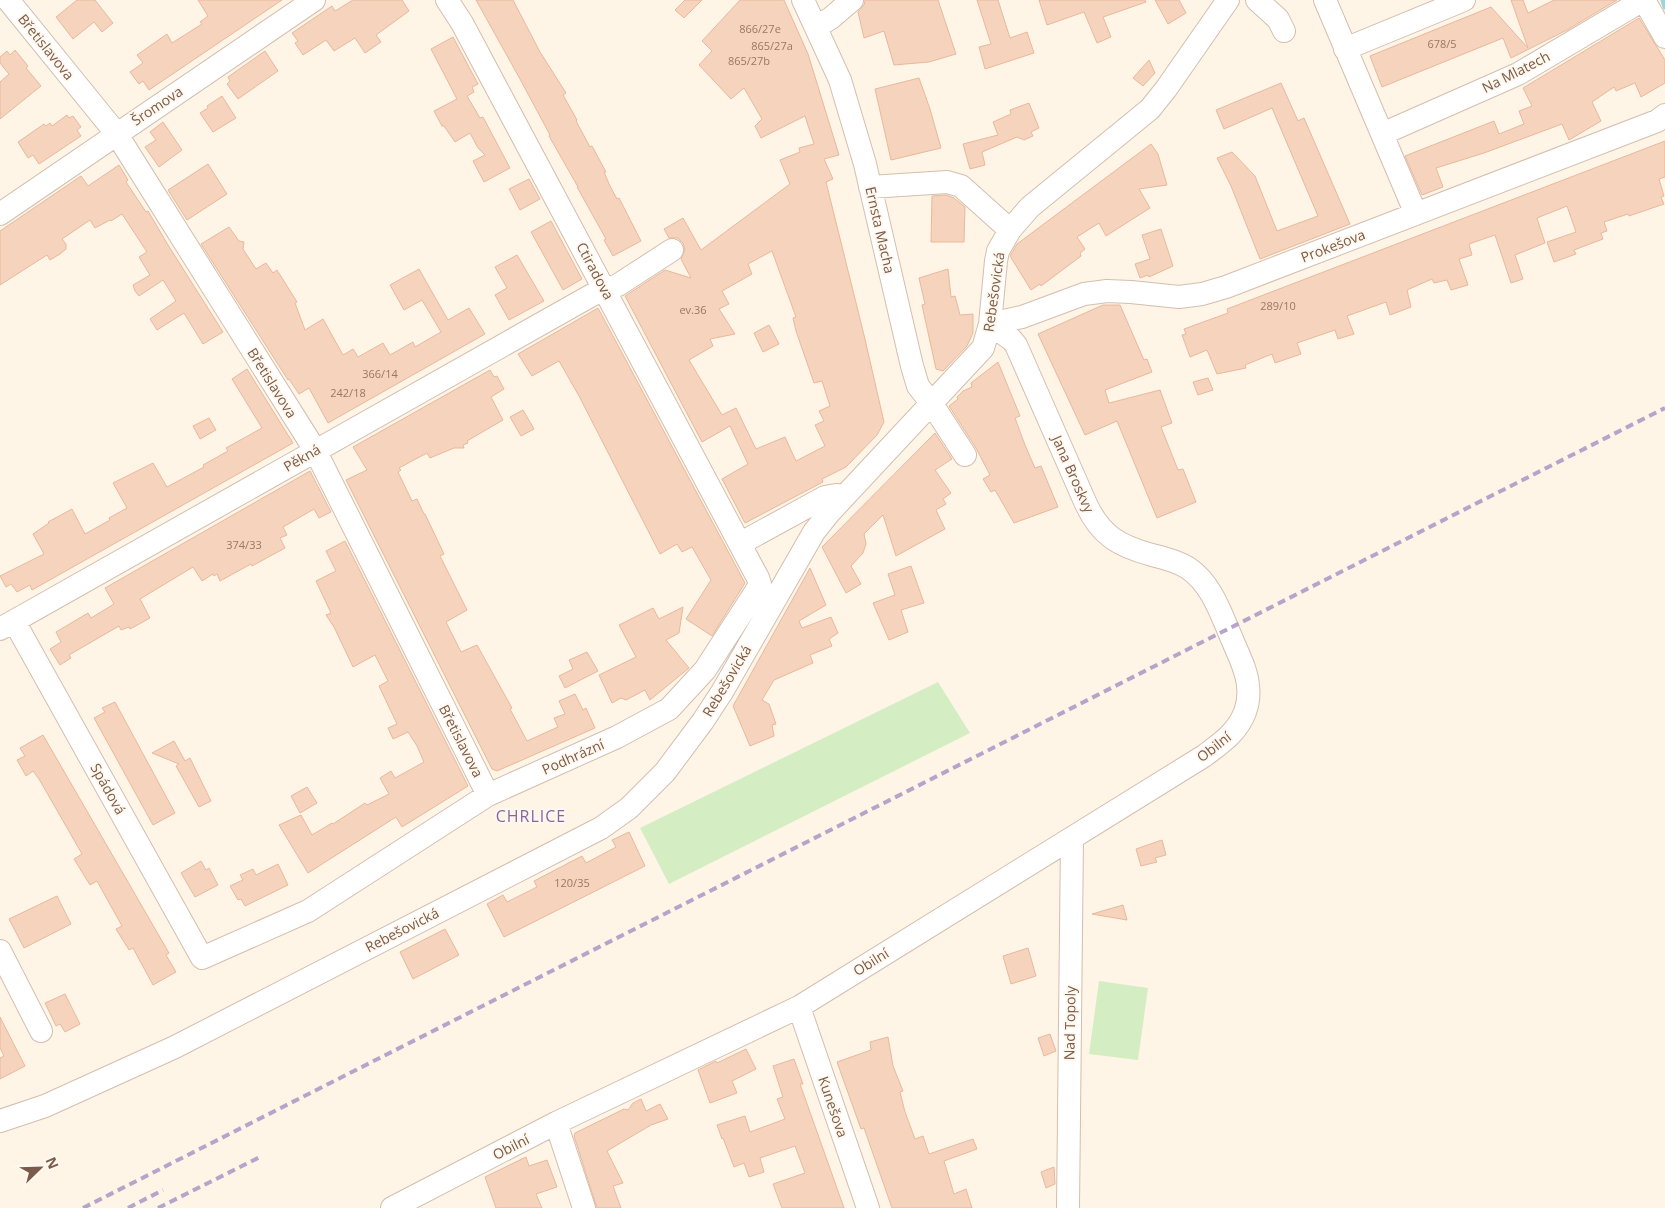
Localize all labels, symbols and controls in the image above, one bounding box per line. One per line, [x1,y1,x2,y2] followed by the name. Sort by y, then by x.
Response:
[14,10,79,83] street label: Břetislavova
[739,21,781,36] house number: 866/27e
[1427,36,1457,51] house number: 678/5
[751,38,793,53] house number: 865/27a
[1478,46,1553,97] street label: Na Mlatech
[728,53,770,68] house number: 865/27b
[127,81,186,130] street label: Šromova
[861,185,900,275] street label: Ernsta Macha
[1298,225,1368,267] street label: Prokešova
[572,239,619,303] street label: Ctiradova
[979,251,1009,333] street label: Rebešovická
[1260,298,1296,313] house number: 289/10
[679,302,707,317] house number: ev.36
[243,344,301,421] street label: Břetislavova
[362,366,398,381] house number: 366/14
[330,385,366,400] house number: 242/18
[1047,430,1099,516] street label: Jana Broskvy
[280,439,324,476] street label: Pěkná
[226,537,262,552] house number: 374/33
[698,641,755,720] street label: Rebešovická
[435,701,488,780] street label: Břetislavova
[1193,727,1235,766] street label: Obilní
[539,734,607,779] street label: Podhrázní
[87,760,130,818] street label: Spádová
[496,805,566,827] district label: CHRLICE
[554,875,590,890] house number: 120/35
[362,903,442,956] street label: Rebešovická
[849,943,893,980] street label: Obilní
[1059,985,1080,1060] street label: Nad Topoly
[814,1074,853,1140] street label: Kunešova
[489,1129,533,1164] street label: Obilní
[15,1143,65,1193] north arrow
[41,1154,63,1172] text: N

